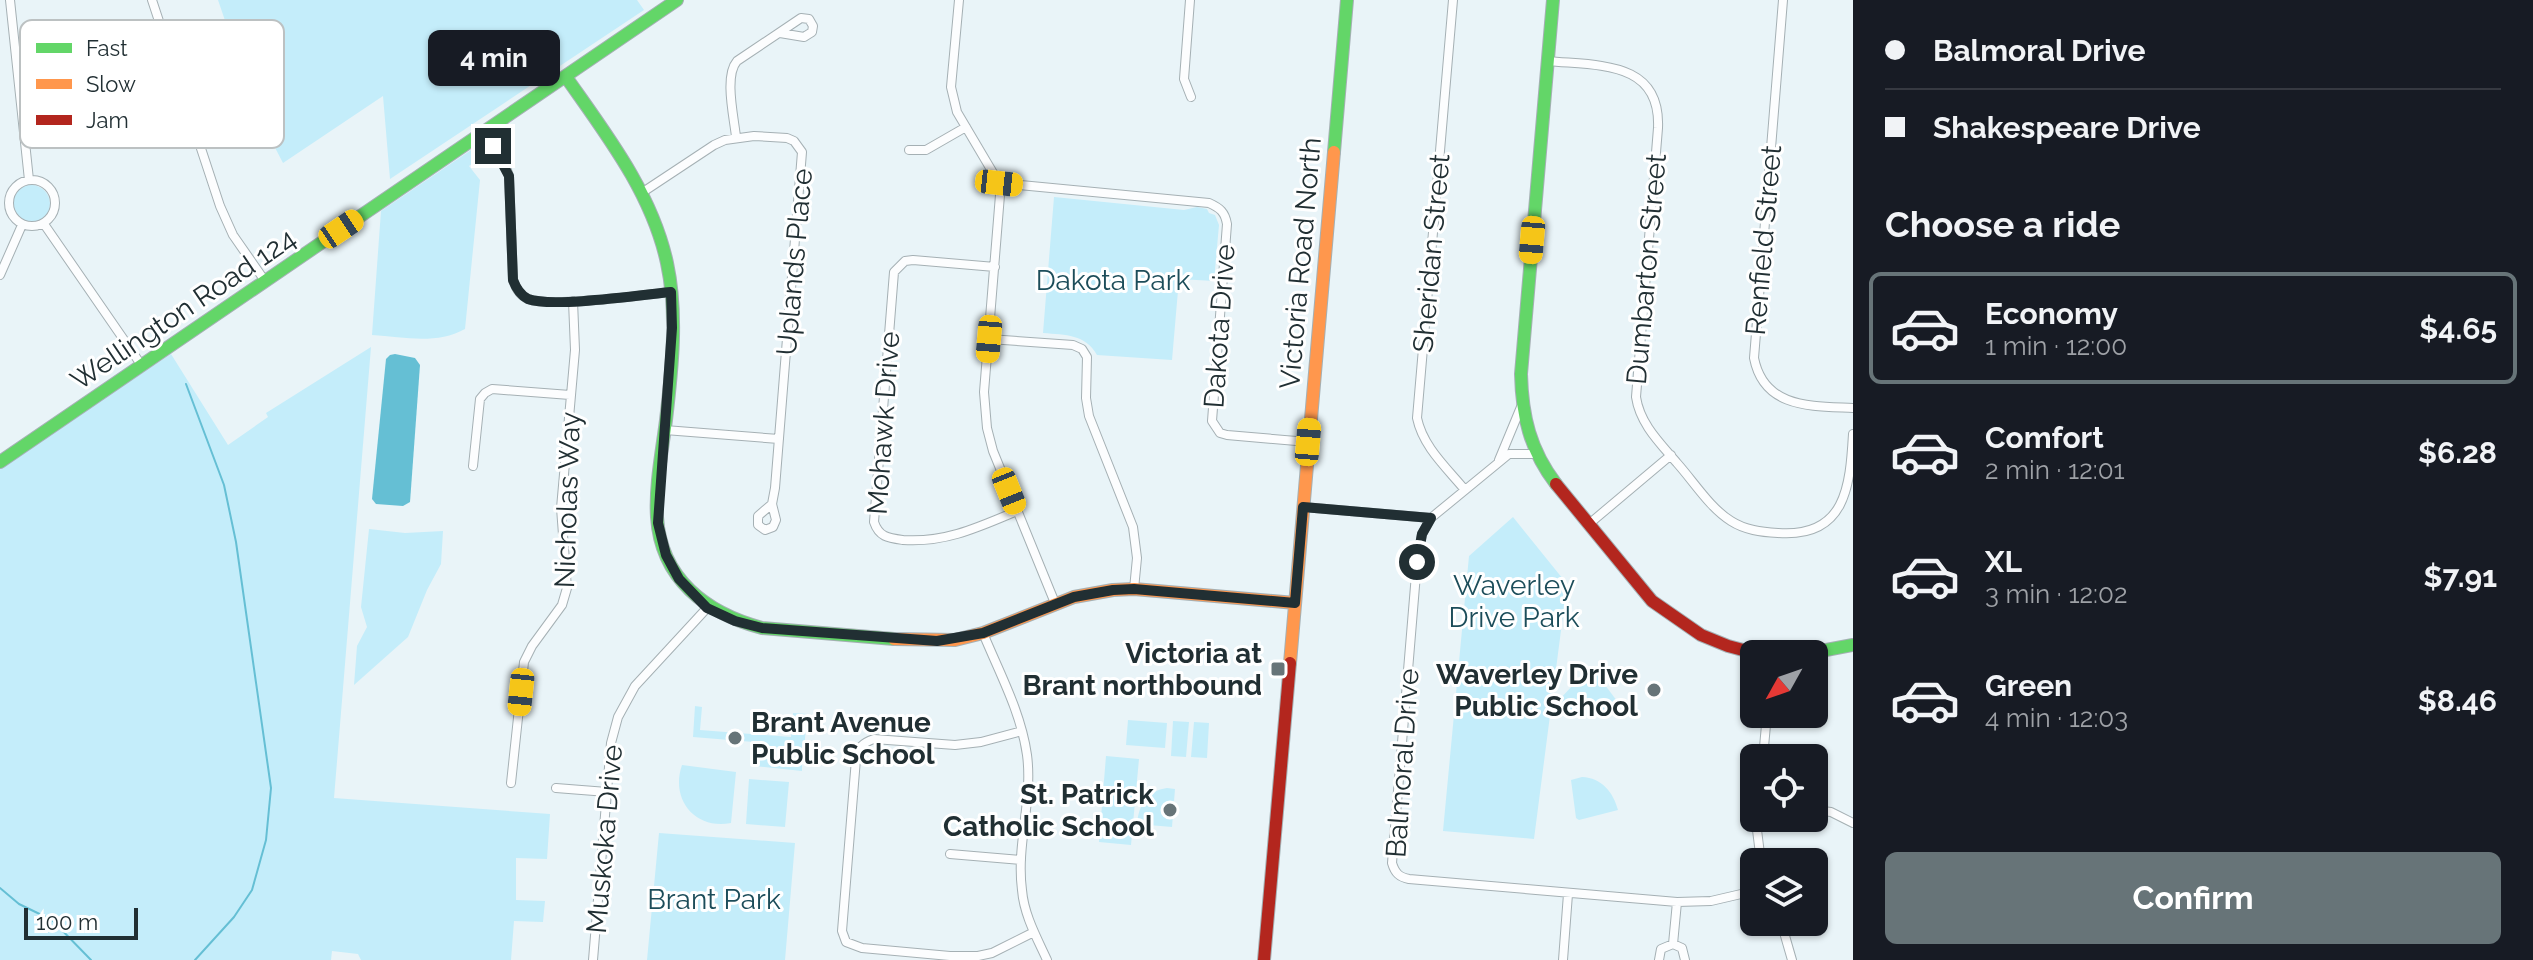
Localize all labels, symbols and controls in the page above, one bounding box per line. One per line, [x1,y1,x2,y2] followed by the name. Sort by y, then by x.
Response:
[20,20,284,148] legend
[427,30,559,86] callout: 4 min
[1933,33,2146,68] text: Balmoral Drive
[86,35,128,61] text: Fast
[460,43,528,73] text: 4 min
[86,71,136,97] text: Slow
[86,107,129,133] text: Jam
[1933,110,2201,145] text: Shakespeare Drive
[475,128,511,164] route end
[1273,136,1328,390] street label: Victoria Road North
[1739,143,1788,337] street label: Renfield Street
[1406,152,1457,354] street label: Sheridan Street
[1620,152,1673,386] street label: Dumbarton Street
[770,167,819,357] street label: Uplands Place
[974,169,1024,197] car
[1885,203,2120,245] text: Choose a ride
[314,206,368,252] car
[1518,215,1546,265] car
[65,222,302,397] street label: Wellington Road 124
[1197,243,1242,409] street label: Dakota Drive
[1036,264,1190,297] park label: Dakota Park
[1889,292,1961,364] icon: car
[1985,296,2118,331] text: Economy
[2419,311,2497,346] text: $4.65
[975,314,1003,364] car
[861,330,906,516] street label: Mohawk Drive
[1985,331,2127,361] text: 1 min · 12:00
[548,411,587,589] street label: Nicholas Way
[1889,416,1961,488] icon: car
[1294,417,1322,467] car
[1985,420,2104,455] text: Comfort
[2418,435,2497,470] text: $6.28
[1985,455,2125,485] text: 2 min · 12:01
[989,464,1029,518] car
[1889,540,1961,612] icon: car
[1399,544,1435,580] route start
[1985,544,2022,579] text: XL
[2424,559,2497,594] text: $7.91
[1448,569,1580,634] park label: Waverley Drive Park
[1985,579,2127,609] text: 3 min · 12:02
[1022,637,1262,702] place label: Victoria at Brant northbound
[1740,640,1828,728] north arrow
[1740,640,1828,936] map controls
[1436,658,1638,723] place label: Waverley Drive Public School
[1269,660,1287,678] marker: Victoria at Brant northbound
[1889,664,1961,736] icon: car
[507,667,535,717] car
[1379,667,1426,859] street label: Balmoral Drive
[1985,668,2072,703] text: Green
[1645,681,1663,699] marker: Waverley Drive Public School
[2418,683,2497,718] text: $8.46
[1985,703,2128,733] text: 4 min · 12:03
[751,706,935,771] place label: Brant Avenue Public School
[726,729,744,747] marker: Brant Avenue Public School
[580,743,629,935] street label: Muskoka Drive
[1740,744,1828,832] button: locate
[943,778,1154,843] place label: St. Patrick Catholic School
[1161,801,1179,819] marker: St. Patrick Catholic School
[1740,848,1828,936] button: layers
[1885,852,2501,944] button: Confirm
[647,883,781,916] park label: Brant Park
[24,904,138,940] scale bar
[36,909,98,935] text: 100 m

